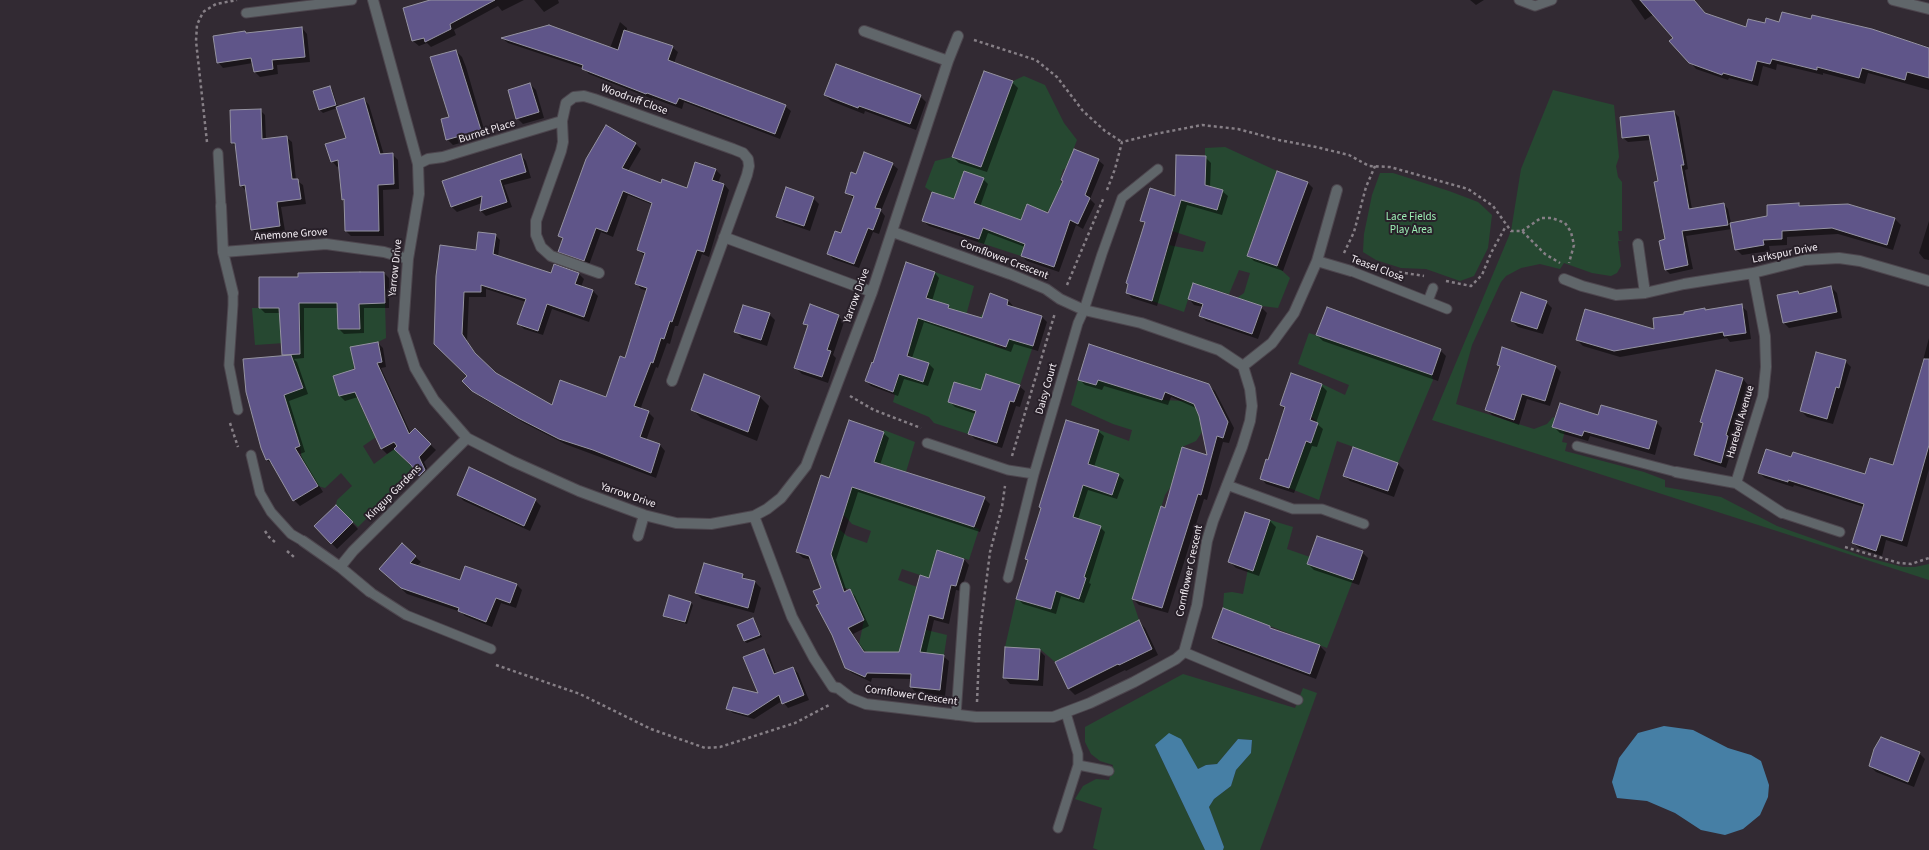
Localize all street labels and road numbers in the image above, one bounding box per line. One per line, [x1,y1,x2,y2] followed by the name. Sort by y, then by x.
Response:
[599,82,669,118] street label: Woodruff Close
[457,117,517,147] street label: Burnet Place
[254,226,328,244] street label: Anemone Grove
[958,237,1050,283] street label: Cornflower Crescent
[386,239,406,297] street label: Yarrow Drive
[1751,241,1819,267] street label: Larkspur Drive
[1348,253,1406,285] street label: Teasel Close
[841,267,873,325] street label: Yarrow Drive
[1033,362,1061,416] street label: Daisy Court
[1724,384,1758,460] street label: Harebell Avenue
[363,462,425,524] street label: Kingup Gardens
[599,480,657,512] street label: Yarrow Drive
[1174,524,1206,618] street label: Cornflower Crescent
[864,683,958,709] street label: Cornflower Crescent

